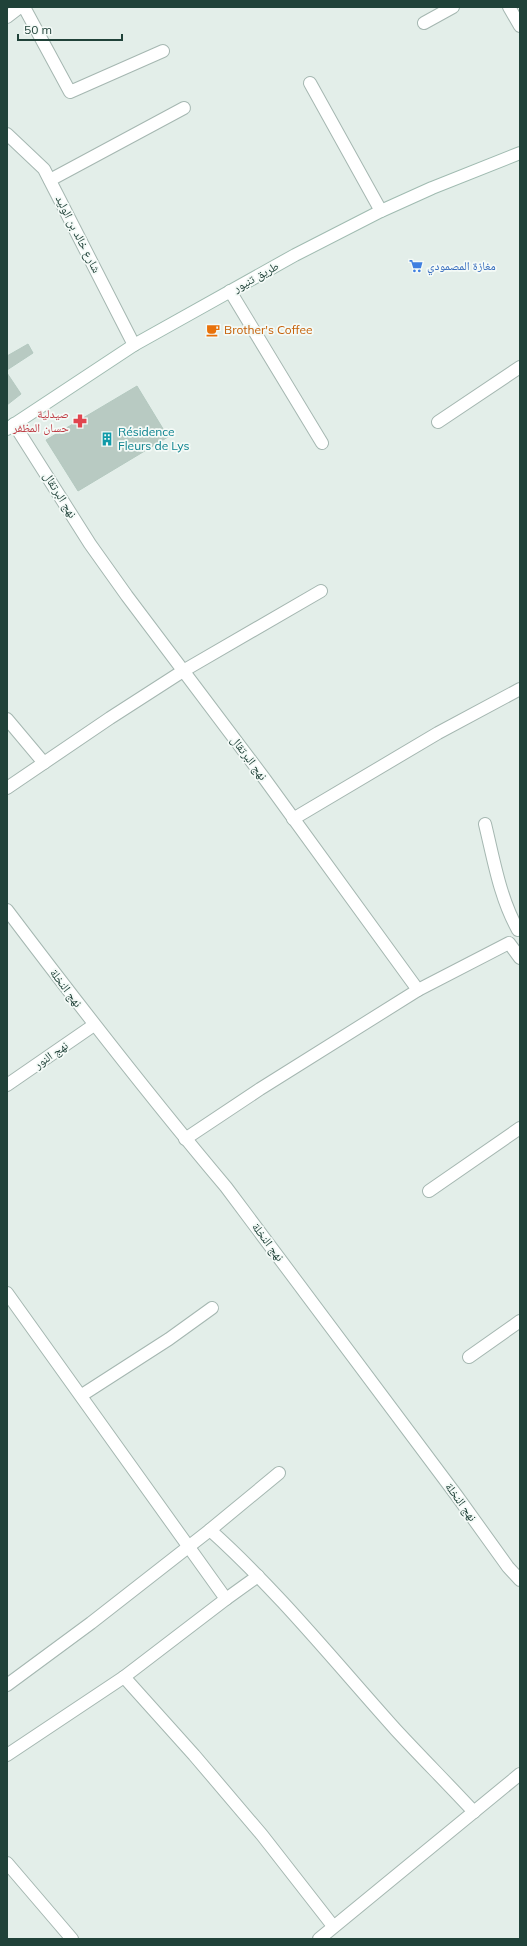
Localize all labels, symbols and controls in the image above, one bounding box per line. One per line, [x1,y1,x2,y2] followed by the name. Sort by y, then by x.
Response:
[18,16,122,42] scale bar
[24,22,52,37] text: 50 m
[52,193,104,276] street label: شارع خالد بن الوليد
[229,258,281,296] street label: طريق تنيور
[408,258,424,274] supermarket icon: مغازة المصمودي
[427,258,496,276] place label: مغازة المصمودي
[205,322,221,338] cafe icon: Brother's Coffee
[224,322,312,337] place label: Brother's Coffee
[12,406,69,435] place label: صيدلية حسان المظفر
[72,413,88,429] pharmacy icon: صيدلية حسان المظفر
[118,424,190,453] place label: Résidence Fleurs de Lys
[99,431,115,447] building icon: Résidence Fleurs de Lys
[40,469,80,521] street label: نهج البرتقال
[228,733,271,783] street label: نهج البرتقال
[47,966,86,1010] street label: نهج النخلة
[30,1038,71,1072] street label: نهج النور
[249,1220,288,1264] street label: نهج النخلة
[442,1479,480,1524] street label: نهج النخلة

